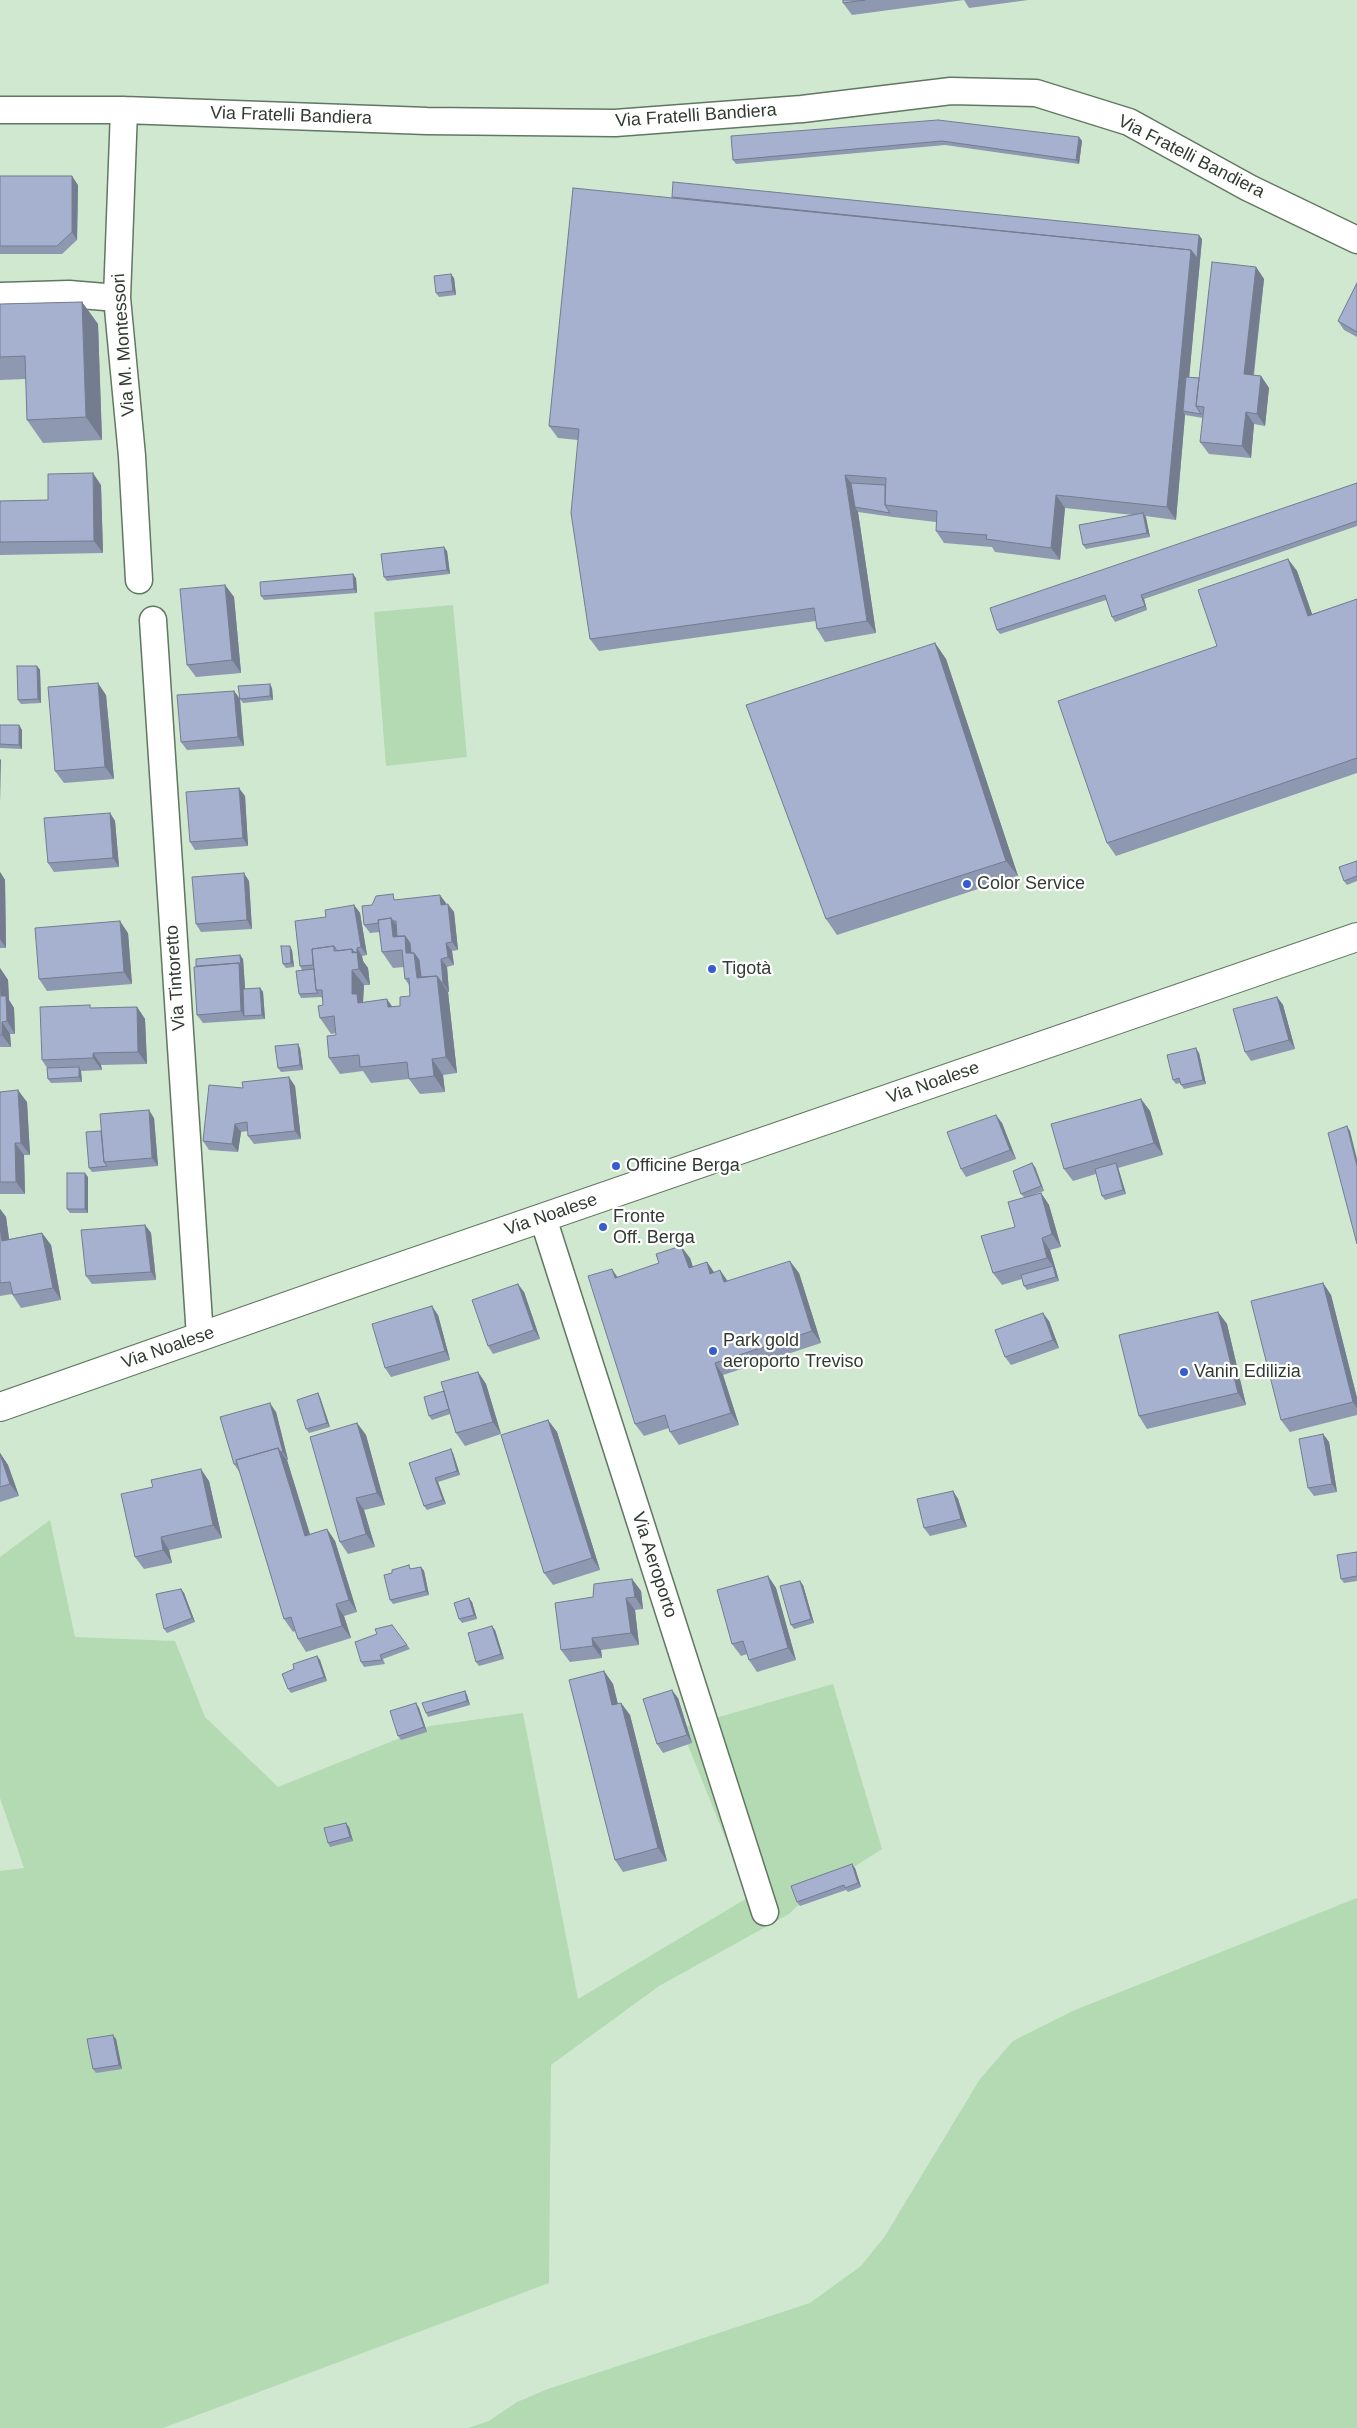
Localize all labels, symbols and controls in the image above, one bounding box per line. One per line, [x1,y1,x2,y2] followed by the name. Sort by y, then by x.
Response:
[615,100,777,132] street label: Via Fratelli Bandiera
[210,102,372,130] street label: Via Fratelli Bandiera
[1114,111,1268,203] street label: Via Fratelli Bandiera
[108,273,140,417] street label: Via M. Montessori
[977,873,1085,895] place label: Color Service
[961,878,973,890] marker: Color Service
[162,924,190,1032] street label: Via Tintoretto
[722,958,771,980] place label: Tigotà
[706,963,718,975] marker: Tigotà
[884,1057,982,1109] street label: Via Noalese
[626,1155,740,1177] place label: Officine Berga
[610,1160,622,1172] marker: Officine Berga
[502,1189,600,1241] street label: Via Noalese
[613,1206,695,1248] place label: Fronte Off. Berga
[597,1221,609,1233] marker: Fronte Off. Berga
[119,1322,217,1374] street label: Via Noalese
[723,1330,863,1372] place label: Park gold aeroporto Treviso
[707,1345,719,1357] marker: Park gold aeroporto Treviso
[1194,1361,1301,1383] place label: Vanin Edilizia
[1178,1366,1190,1378] marker: Vanin Edilizia
[627,1509,681,1621] street label: Via Aeroporto

